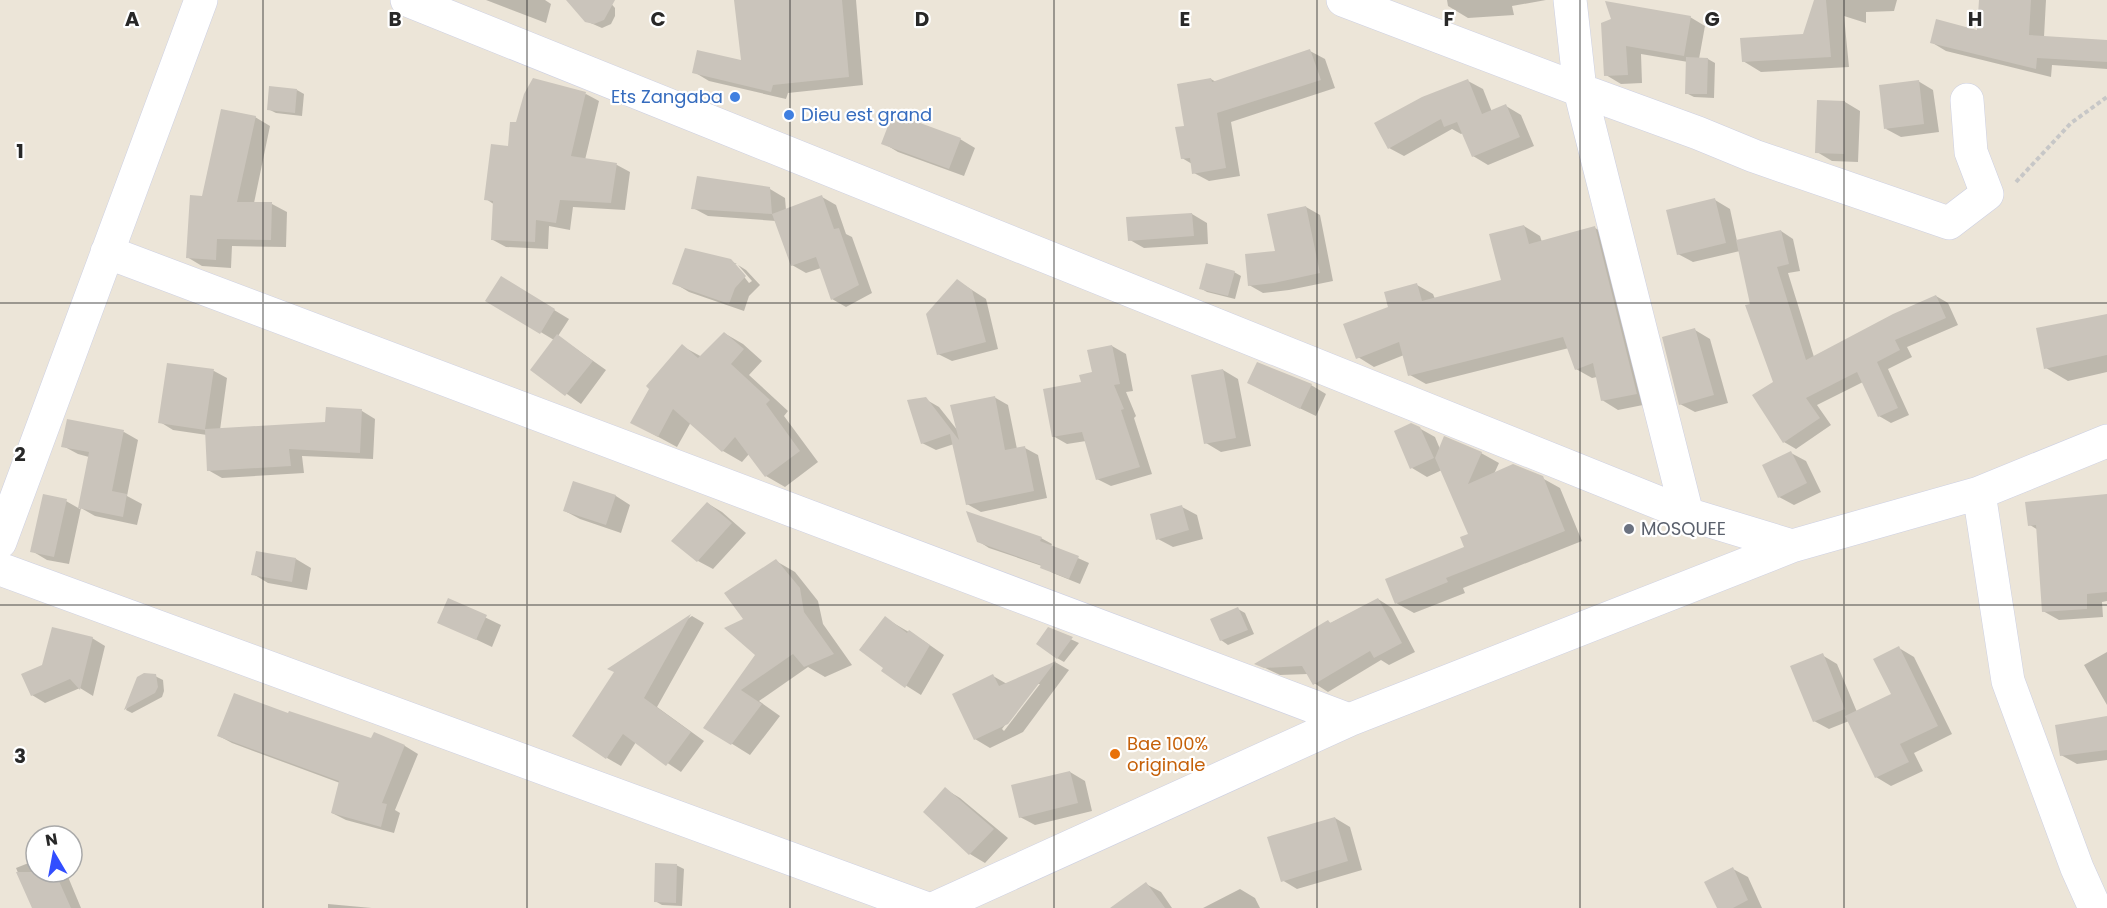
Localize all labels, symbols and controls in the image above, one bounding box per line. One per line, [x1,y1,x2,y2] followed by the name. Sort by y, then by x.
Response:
[125,5,140,33] text: A
[388,5,402,33] text: B
[650,5,666,33] text: C
[915,5,929,33] text: D
[1180,5,1190,33] text: E
[1444,5,1455,33] text: F
[1704,5,1720,33] text: G
[1968,5,1982,33] text: H
[611,84,723,109] place label: Ets Zangaba
[728,90,742,104] marker: Ets Zangaba
[801,102,932,127] place label: Dieu est grand
[782,108,796,122] marker: Dieu est grand
[16,137,24,165] text: 1
[14,440,26,468] text: 2
[1641,516,1726,541] place label: MOSQUEE
[1622,522,1636,536] marker: MOSQUEE
[1127,731,1208,777] place label: Bae 100% originale
[14,742,26,770] text: 3
[1108,747,1122,761] marker: Bae 100% originale
[24,824,84,884] north arrow
[44,827,59,852] text: N

